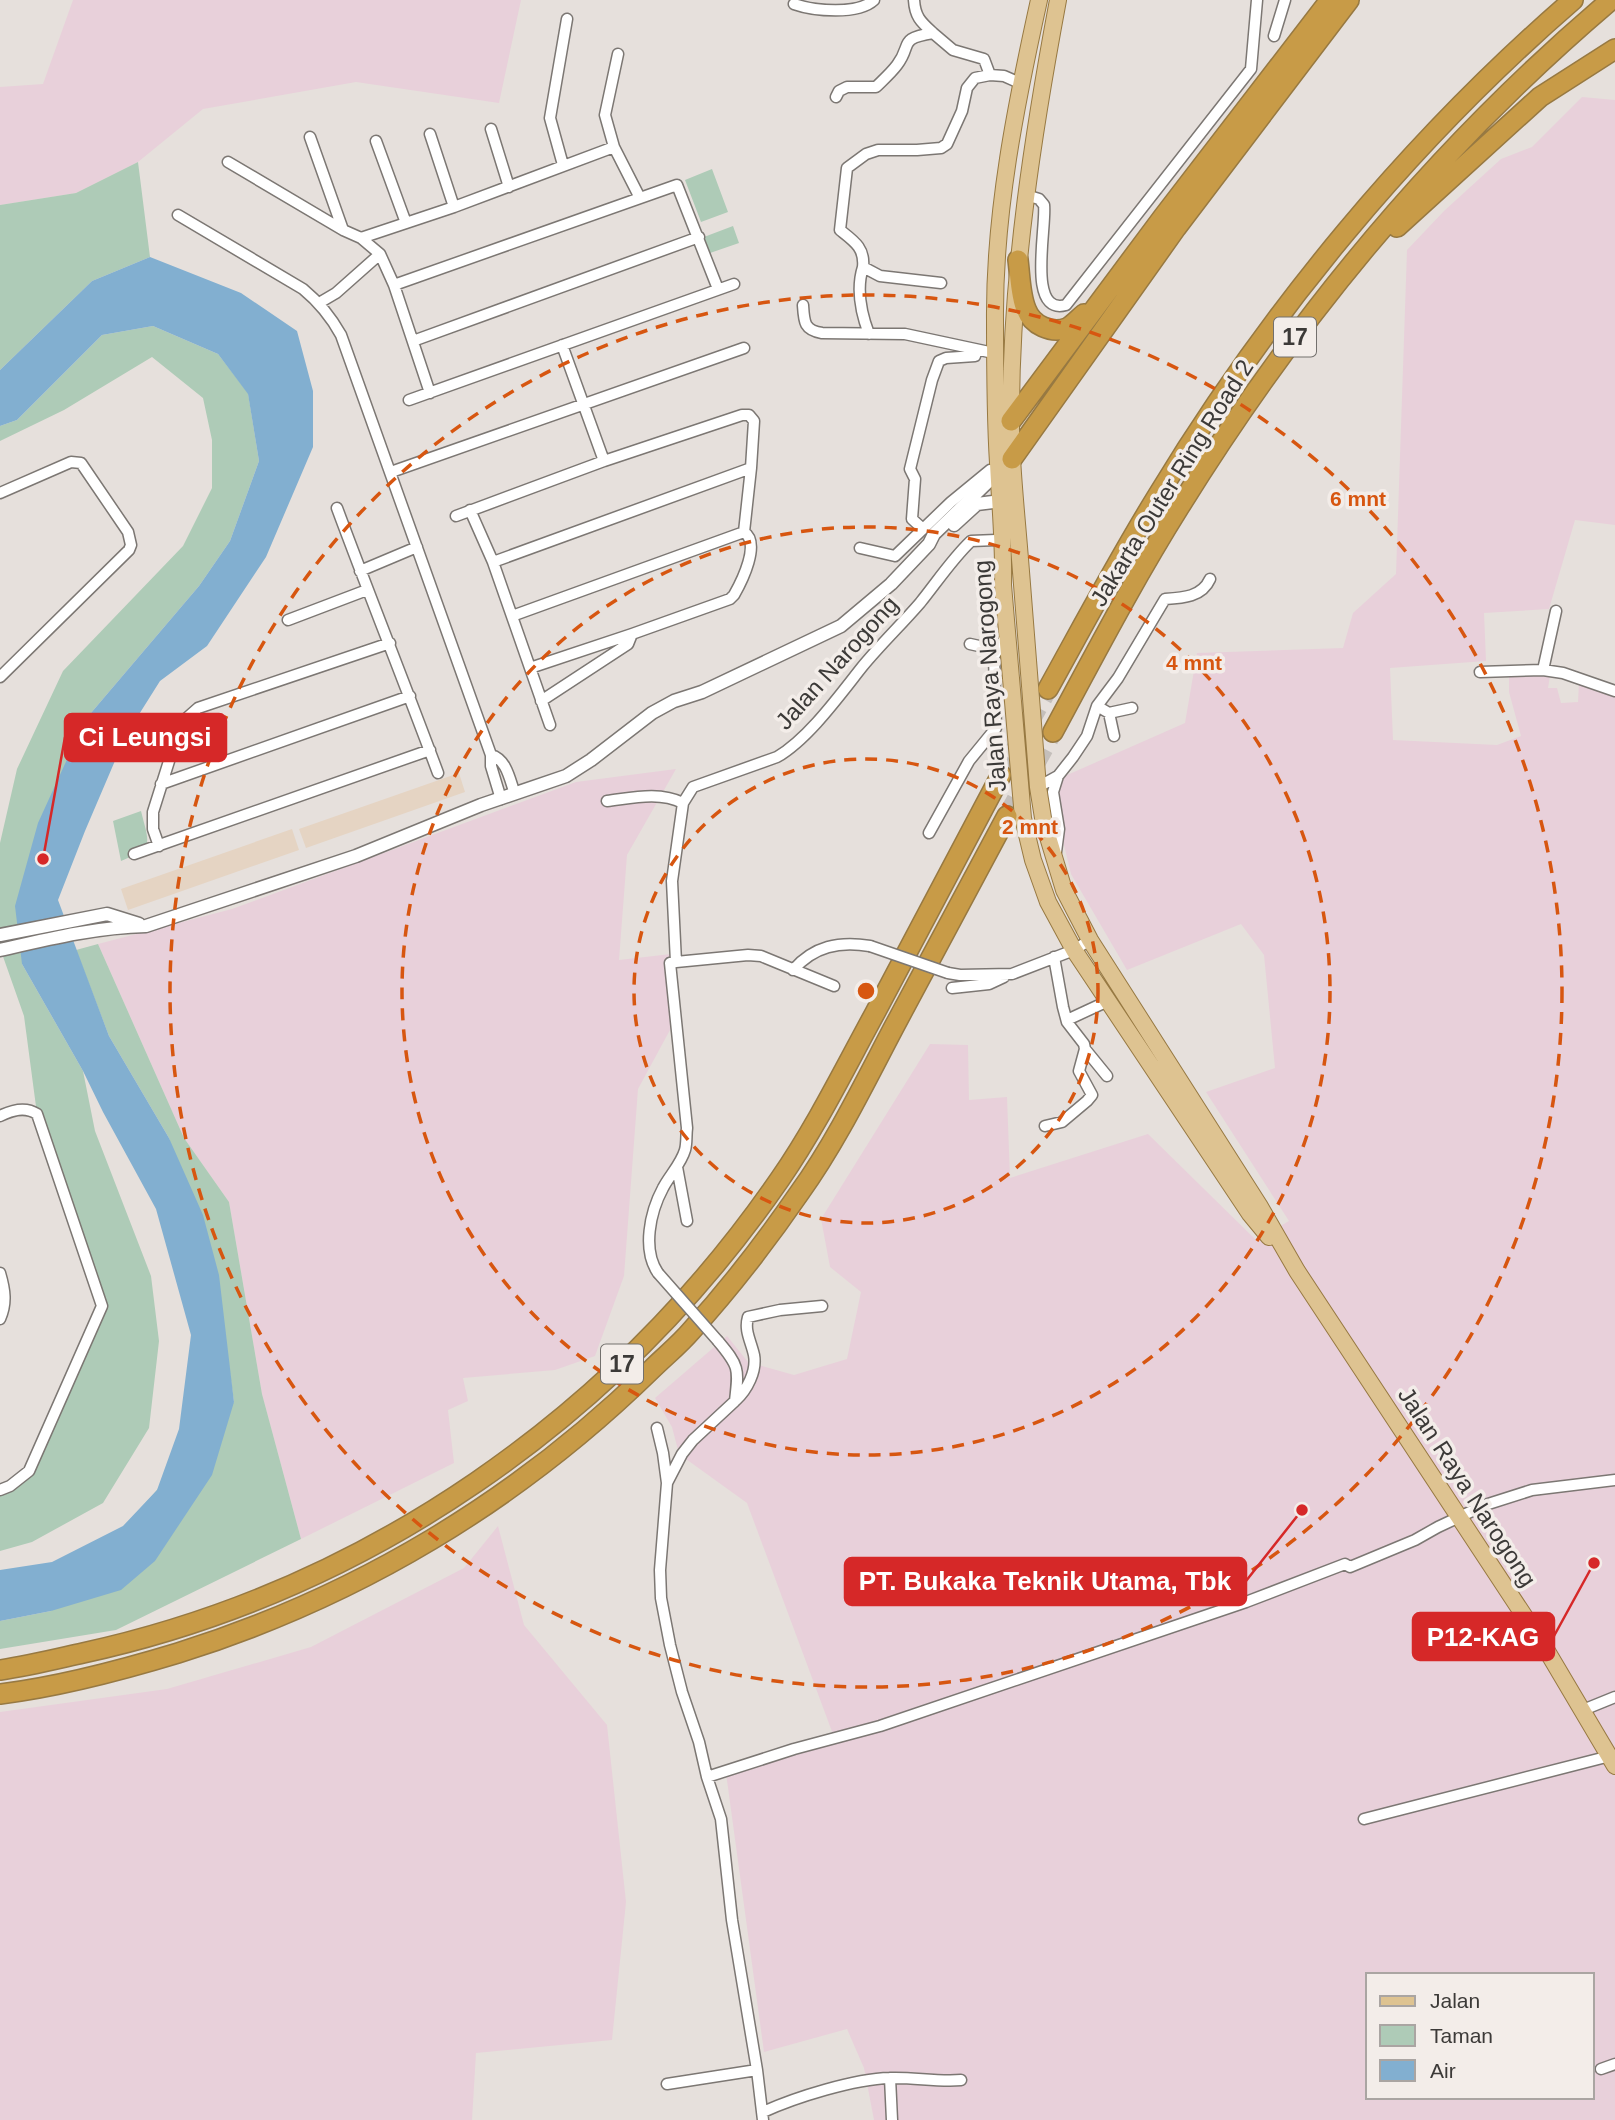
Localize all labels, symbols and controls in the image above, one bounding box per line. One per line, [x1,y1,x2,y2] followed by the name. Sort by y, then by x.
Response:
[1274,318,1316,356] road number: 17
[1084,355,1259,611] street label: Jakarta Outer Ring Road 2
[1330,487,1386,510] text: 6 mnt
[968,559,1011,793] street label: Jalan Raya Narogong
[770,591,903,735] street label: Jalan Narogong
[1166,651,1222,674] text: 4 mnt
[65,714,226,761] callout: Ci Leungsi
[79,722,211,752] text: Ci Leungsi
[1002,815,1058,838] text: 2 mnt
[854,979,878,1003] centre of rings
[601,1344,643,1384] road number: 17
[1393,1382,1542,1591] street label: Jalan Raya Narogong
[845,1558,1246,1605] callout: PT. Bukaka Teknik Utama, Tbk
[859,1566,1232,1596] text: PT. Bukaka Teknik Utama, Tbk
[1413,1613,1554,1660] callout: P12-KAG
[1427,1622,1539,1652] text: P12-KAG
[1366,1973,1594,2099] legend
[1430,1989,1480,2012] text: Jalan
[1430,2024,1493,2047] text: Taman
[1430,2059,1456,2082] text: Air

